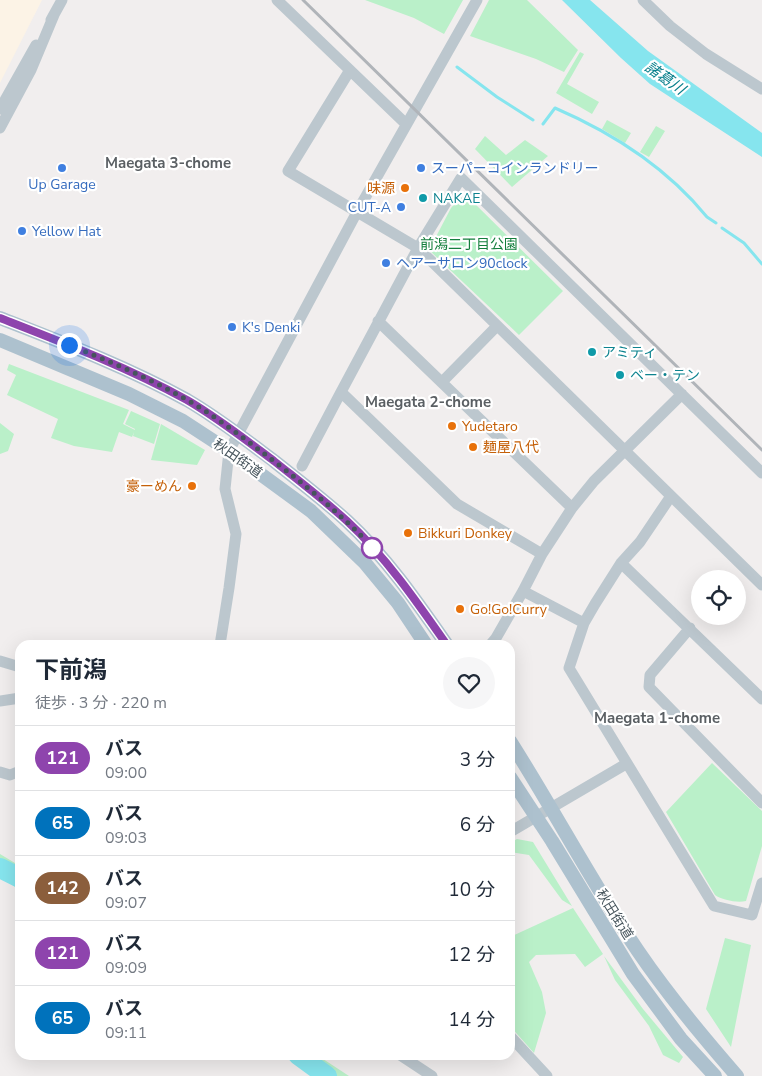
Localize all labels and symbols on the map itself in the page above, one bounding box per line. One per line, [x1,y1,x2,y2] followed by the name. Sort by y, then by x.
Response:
[641,57,691,100] water label: 諸葛川
[105,153,231,173] district label: Maegata 3-chome
[431,159,599,178] place label: スーパーコインランドリー
[56,162,68,174] marker: Up Garage
[415,162,427,174] marker: スーパーコインランドリー
[28,175,96,194] place label: Up Garage
[367,179,395,198] place label: 味源
[399,182,411,194] marker: 味源
[433,189,480,208] place label: NAKAE
[417,192,429,204] marker: NAKAE
[348,198,391,217] place label: CUT-A
[395,201,407,213] marker: CUT-A
[31,222,101,241] place label: Yellow Hat
[16,225,28,237] marker: Yellow Hat
[420,235,518,254] park label: 前潟二丁目公園
[396,254,529,273] place label: ヘアーサロン90clock
[380,257,392,269] marker: ヘアーサロン90clock
[242,318,300,337] place label: K's Denki
[226,321,238,333] marker: K's Denki
[57,333,82,358] your location
[602,343,657,362] place label: アミティ
[586,346,598,358] marker: アミティ
[630,366,700,385] place label: ベー・テン
[614,369,626,381] marker: ベー・テン
[365,392,491,412] district label: Maegata 2-chome
[461,417,518,436] place label: Yudetaro
[446,420,458,432] marker: Yudetaro
[209,435,266,482] street label: 秋田街道
[483,438,539,457] place label: 麺屋八代
[467,441,479,453] marker: 麺屋八代
[126,477,182,496] place label: 豪ーめん
[186,480,198,492] marker: 豪ーめん
[418,524,513,543] place label: Bikkuri Donkey
[402,527,414,539] marker: Bikkuri Donkey
[361,537,383,559] unlabelled marker
[470,600,548,619] place label: Go!Go!Curry
[454,603,466,615] marker: Go!Go!Curry
[594,708,720,728] district label: Maegata 1-chome
[592,885,637,943] street label: 秋田街道

